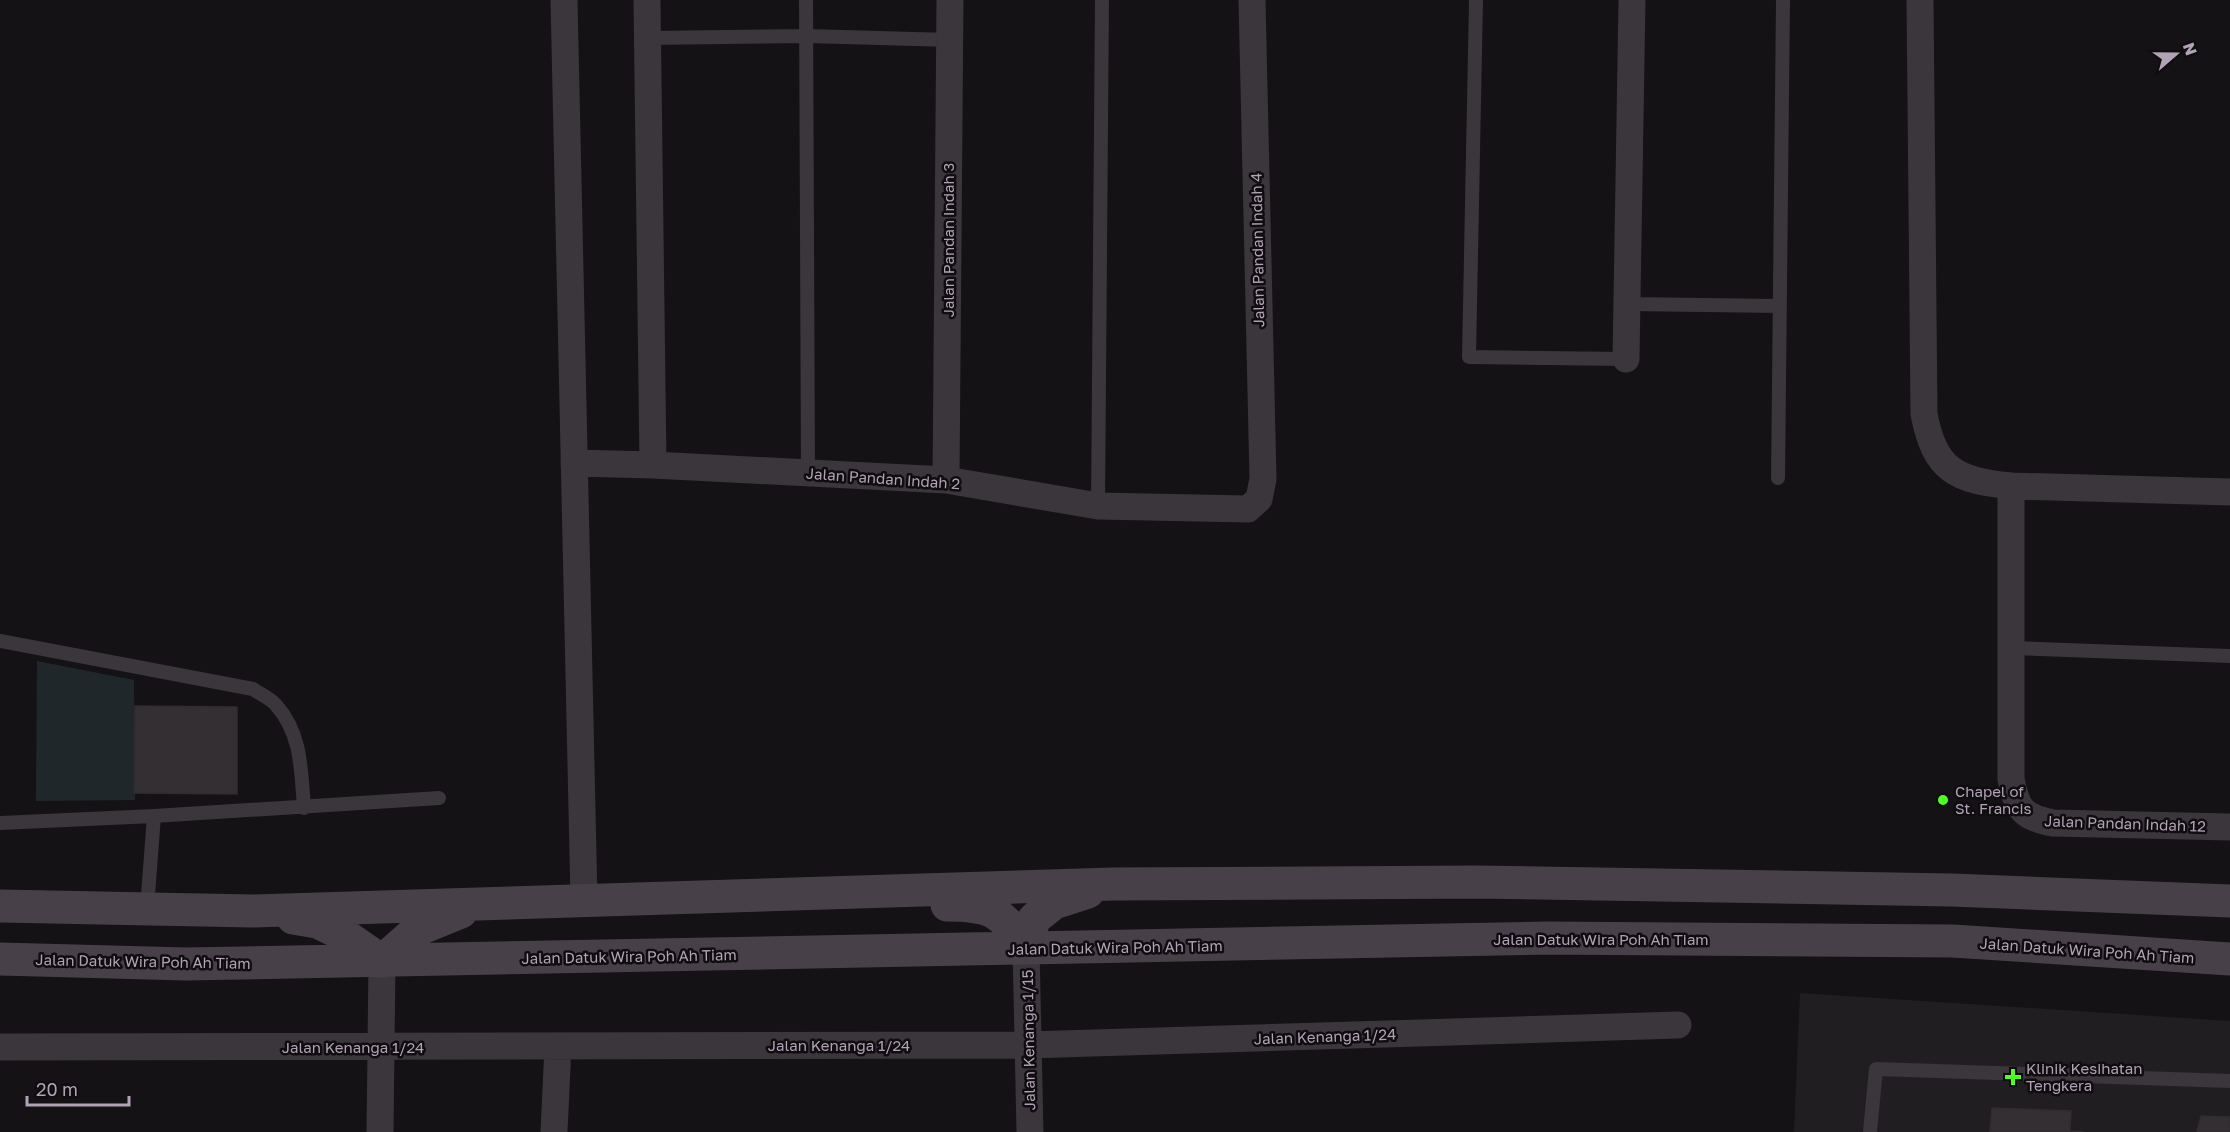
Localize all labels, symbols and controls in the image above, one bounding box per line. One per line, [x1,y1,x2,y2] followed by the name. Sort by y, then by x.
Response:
[2146,24,2206,84] north arrow
[2179,40,2202,58] text: N
[939,163,957,317] street label: Jalan Pandan Indah 3
[1247,172,1267,328] street label: Jalan Pandan Indah 4
[805,464,961,492] street label: Jalan Pandan Indah 2
[1955,782,2032,817] place label: Chapel of St. Francis
[1936,793,1950,807] marker: Chapel of St. Francis
[2044,811,2206,835] street label: Jalan Pandan Indah 12
[1493,930,1709,948] street label: Jalan Datuk Wira Poh Ah Tiam
[1979,934,2195,966] street label: Jalan Datuk Wira Poh Ah Tiam
[1007,936,1223,958] street label: Jalan Datuk Wira Poh Ah Tiam
[521,945,737,967] street label: Jalan Datuk Wira Poh Ah Tiam
[35,950,251,972] street label: Jalan Datuk Wira Poh Ah Tiam
[1018,970,1038,1110] street label: Jalan Kenanga 1/15
[1253,1025,1397,1047] street label: Jalan Kenanga 1/24
[768,1036,910,1054] street label: Jalan Kenanga 1/24
[282,1038,424,1056] street label: Jalan Kenanga 1/24
[2026,1059,2142,1094] place label: Klinik Kesihatan Tengkera
[2004,1068,2022,1086] marker: Klinik Kesihatan Tengkera
[27,1069,129,1107] scale bar
[36,1078,78,1100] text: 20 m

